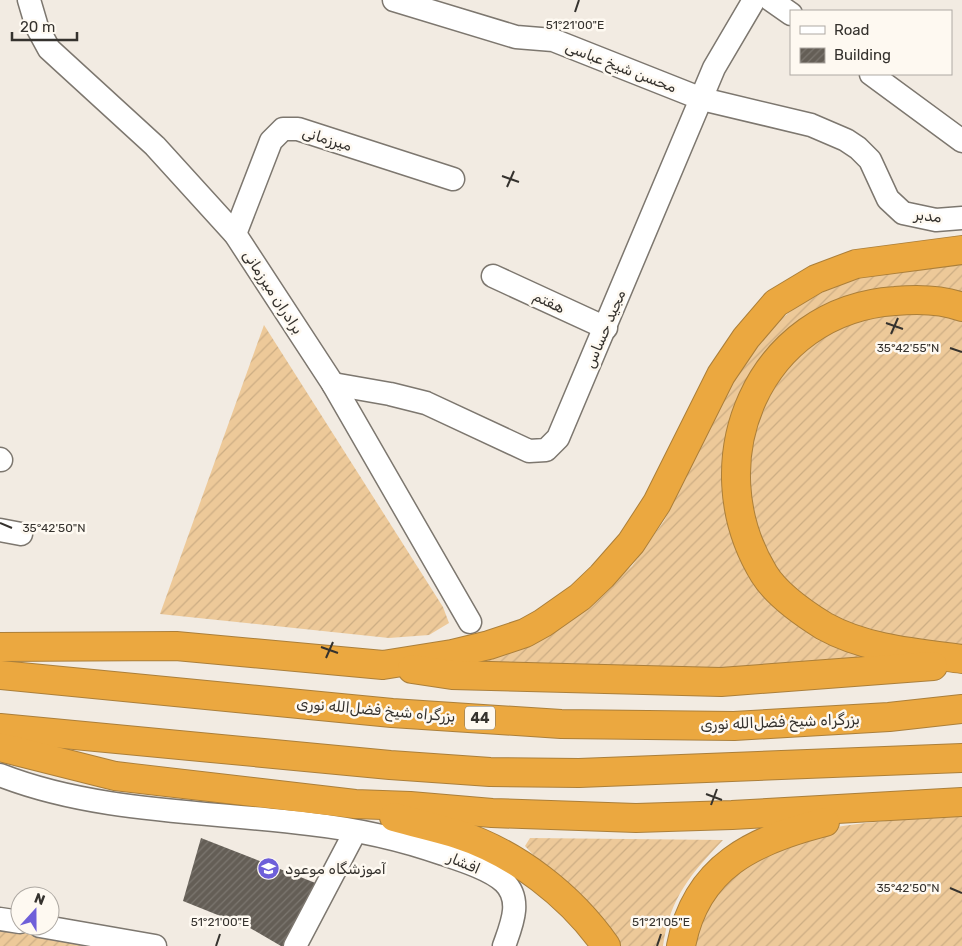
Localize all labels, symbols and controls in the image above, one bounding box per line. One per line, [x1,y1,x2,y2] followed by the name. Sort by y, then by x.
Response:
[12,10,78,42] scale bar
[790,10,952,75] legend
[20,18,55,36] text: 20 m
[546,18,604,32] text: 51°21'00"E
[834,21,870,39] text: Road
[562,38,679,98] street label: محسن شیخ عباسی
[834,46,891,64] text: Building
[300,123,354,155] street label: میرزمانی
[912,205,943,227] street label: مدبر
[239,247,307,337] street label: برادران میرزمانی
[530,287,568,318] street label: هفتم
[580,287,630,371] street label: مجید حساس
[877,341,939,355] text: 35°42'55"N
[22,521,86,535] text: 35°42'50"N
[295,694,456,728] street label: بزرگراه شیخ فضل‌الله نوری
[465,706,495,730] road number: 44
[700,710,860,736] street label: بزرگراه شیخ فضل‌الله نوری
[444,848,483,878] street label: افشار
[257,857,281,881] school or university icon: آموزشگاه موعود
[285,860,386,878] place label: آموزشگاه موعود
[876,881,940,895] text: 35°42'50"N
[10,886,60,936] north arrow
[32,890,47,909] text: N
[191,915,249,929] text: 51°21'00"E
[632,915,690,929] text: 51°21'05"E

